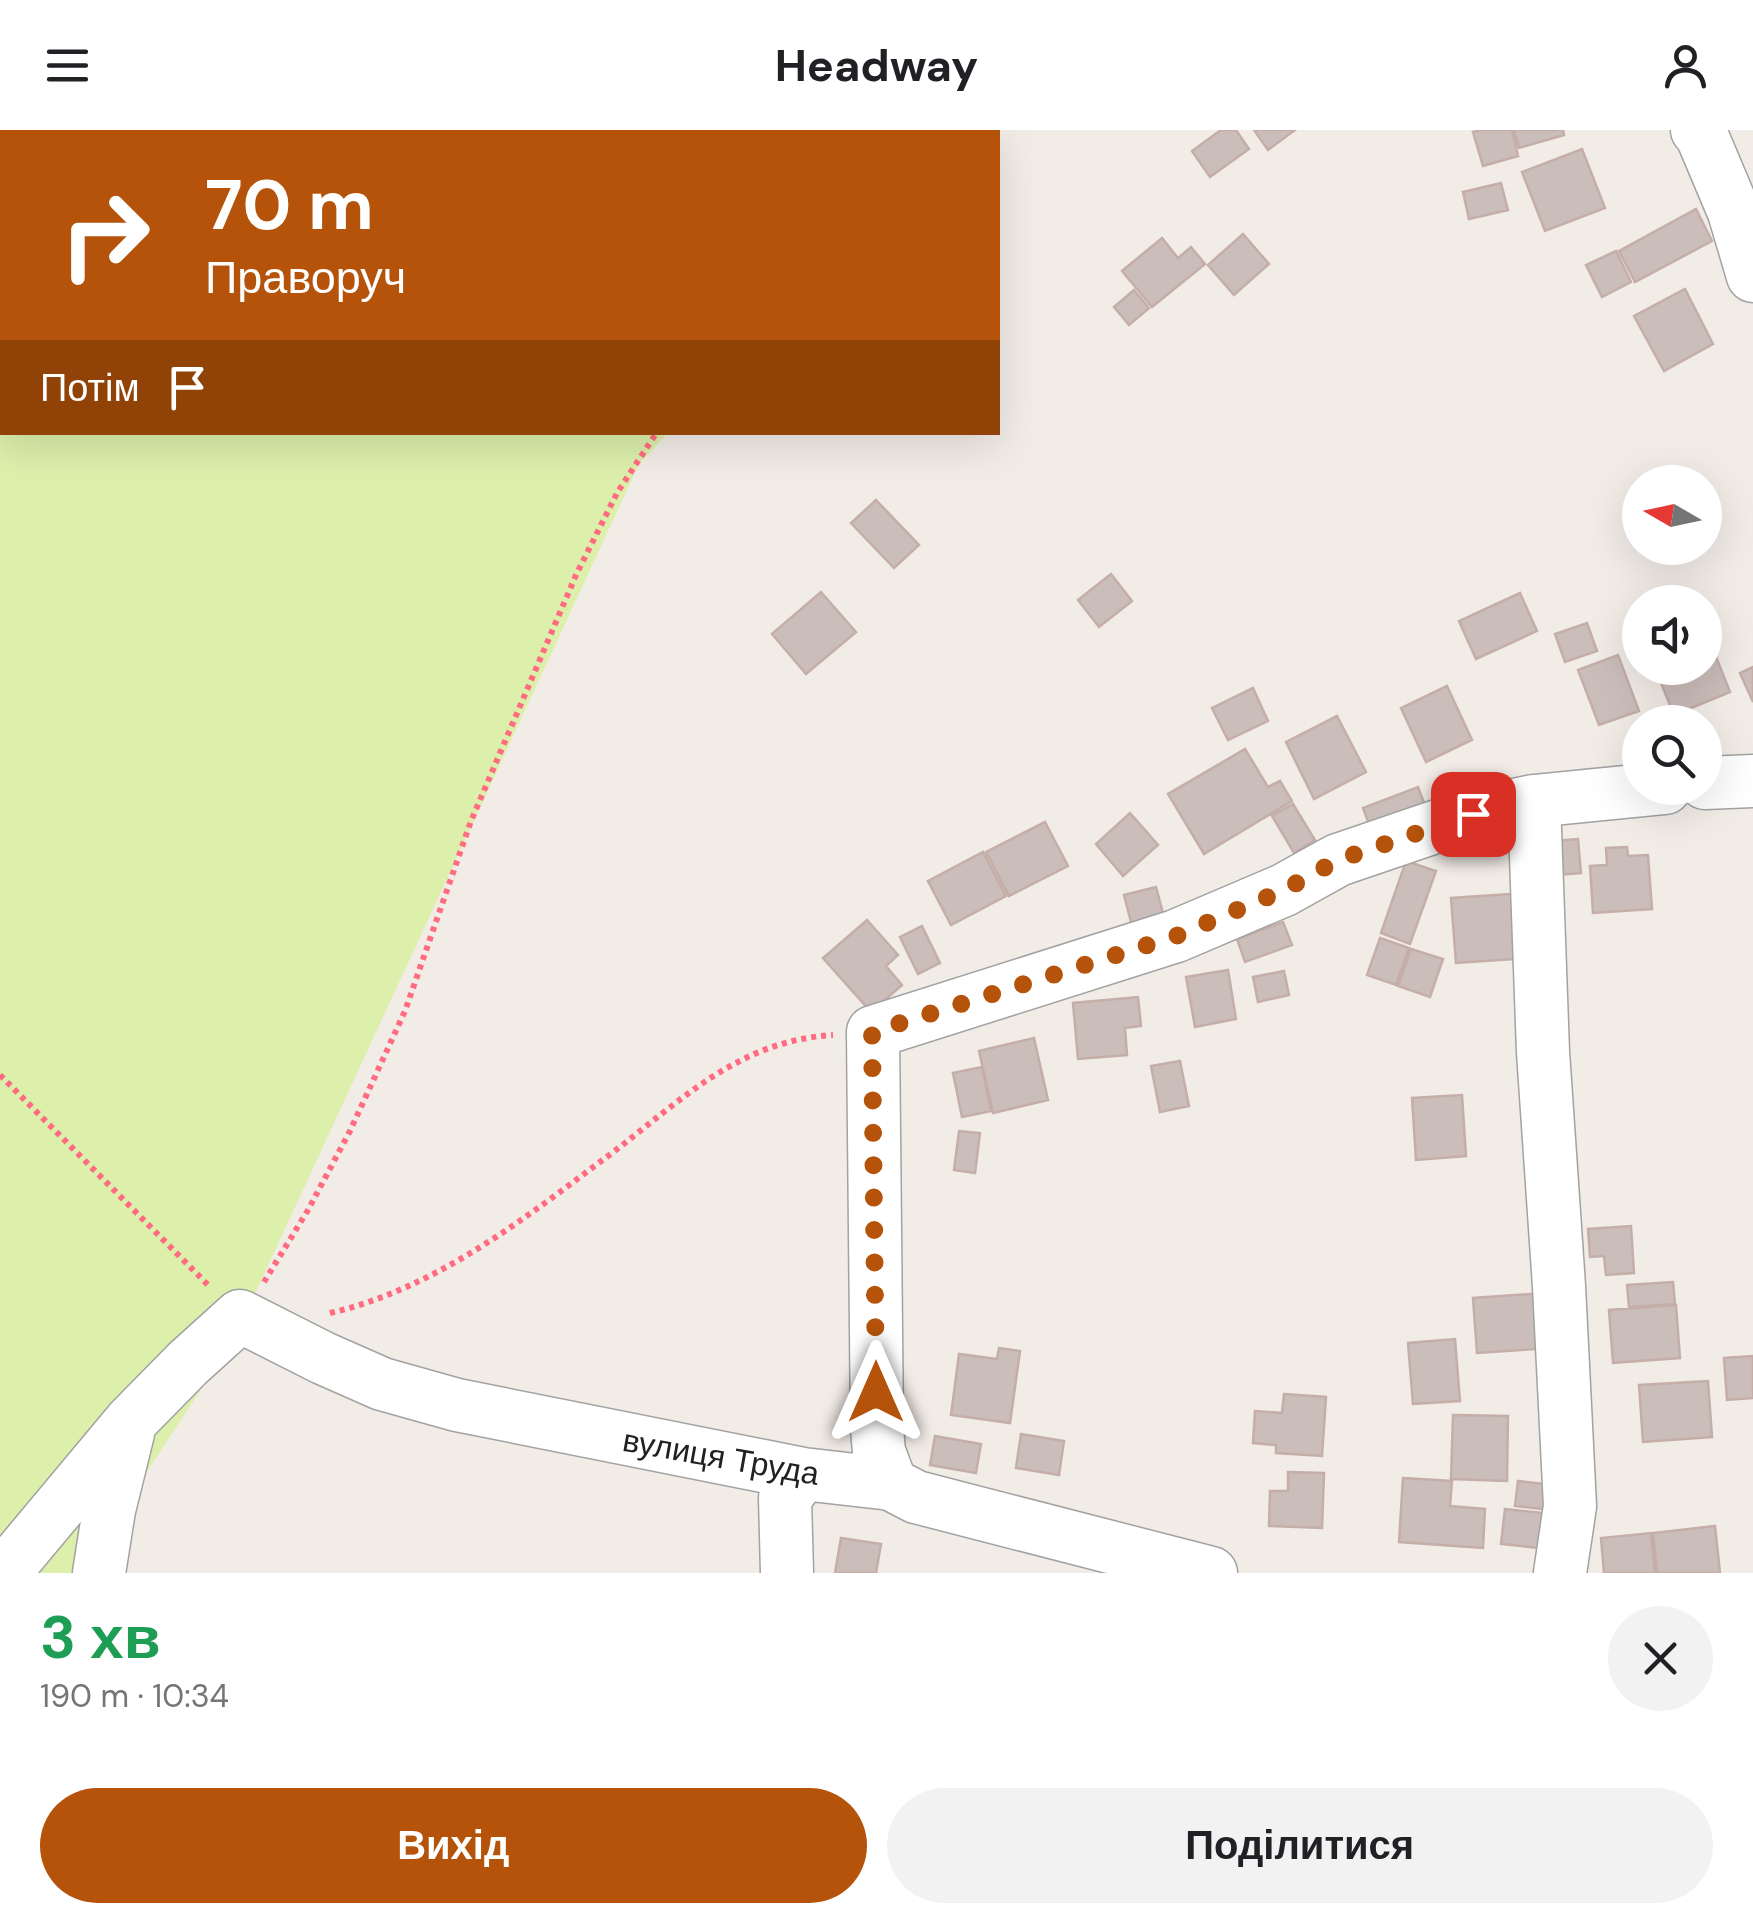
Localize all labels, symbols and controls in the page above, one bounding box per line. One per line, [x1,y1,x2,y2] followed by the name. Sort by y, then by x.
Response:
[775,36,978,95] text: Headway
[40,38,95,93] icon: menu
[1658,38,1713,93] icon: person
[205,160,374,251] text: 70 m
[40,170,170,300] icon: right
[205,248,406,307] text: Праворуч
[160,360,215,415] icon: arrive
[40,363,140,413] text: Потім
[1622,465,1722,565] north arrow
[1622,465,1722,805] map controls
[1622,585,1722,685] button: sound
[1622,705,1722,805] button: search
[1431,772,1516,857] pin
[1446,787,1501,842] icon: arrive
[824,1340,928,1444] position arrow
[619,1419,823,1495] street label: вулиця Труда
[40,1598,161,1677] text: 3 хв
[1608,1606,1713,1711] button: close
[40,1675,229,1717] text: 190 m · 10:34
[40,1788,867,1903] button: Вихід
[887,1788,1713,1903] button: Поділитися

